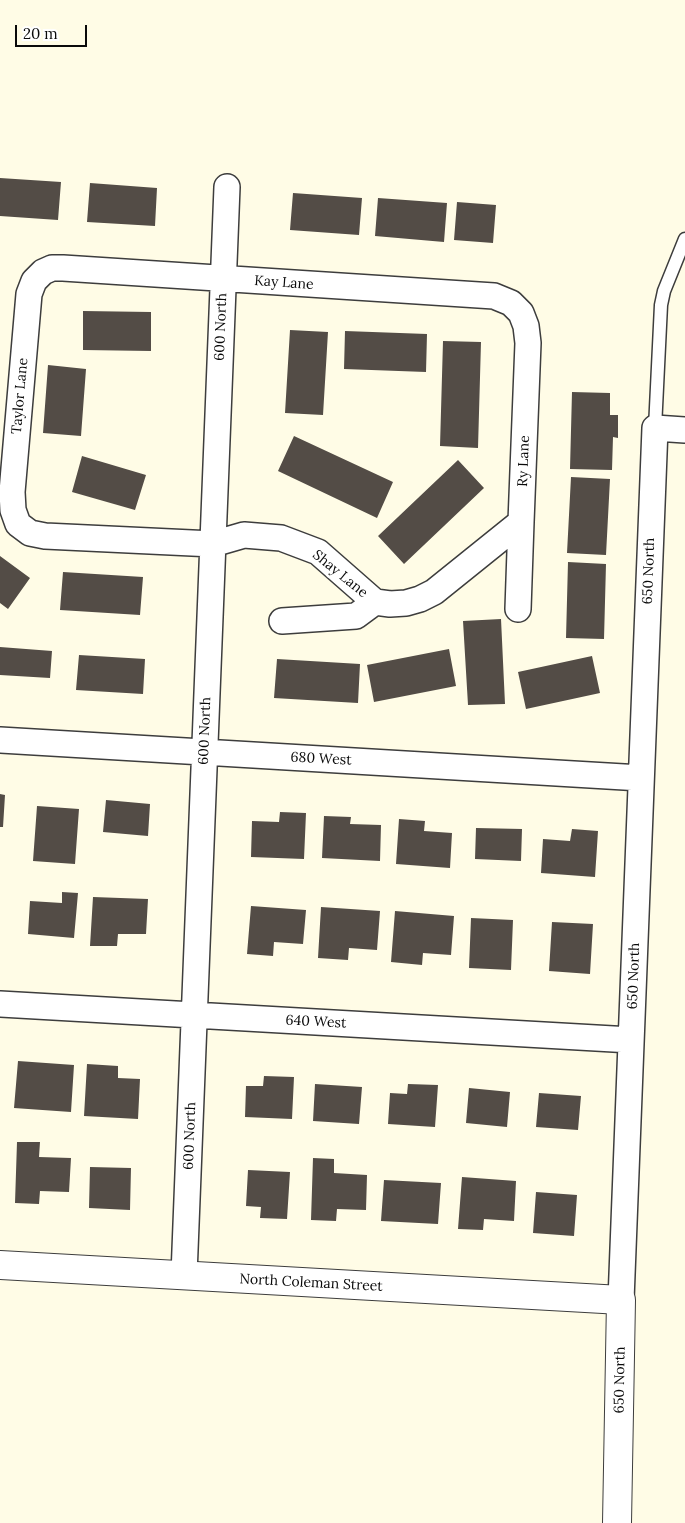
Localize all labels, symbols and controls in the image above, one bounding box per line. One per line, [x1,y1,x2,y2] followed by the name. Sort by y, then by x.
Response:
[18,15,90,47] scale bar
[23,24,58,43] text: 20 m
[254,273,314,293] street label: Kay Lane
[211,293,231,361] street label: 600 North
[8,357,32,435] street label: Taylor Lane
[515,435,533,487] street label: Ry Lane
[639,537,659,605] street label: 650 North
[309,547,371,601] street label: Shay Lane
[195,697,215,765] street label: 600 North
[290,749,352,769] street label: 680 West
[624,942,644,1010] street label: 650 North
[285,1012,347,1032] street label: 640 West
[180,1102,200,1170] street label: 600 North
[239,1271,383,1295] street label: North Coleman Street
[611,1346,629,1414] street label: 650 North

